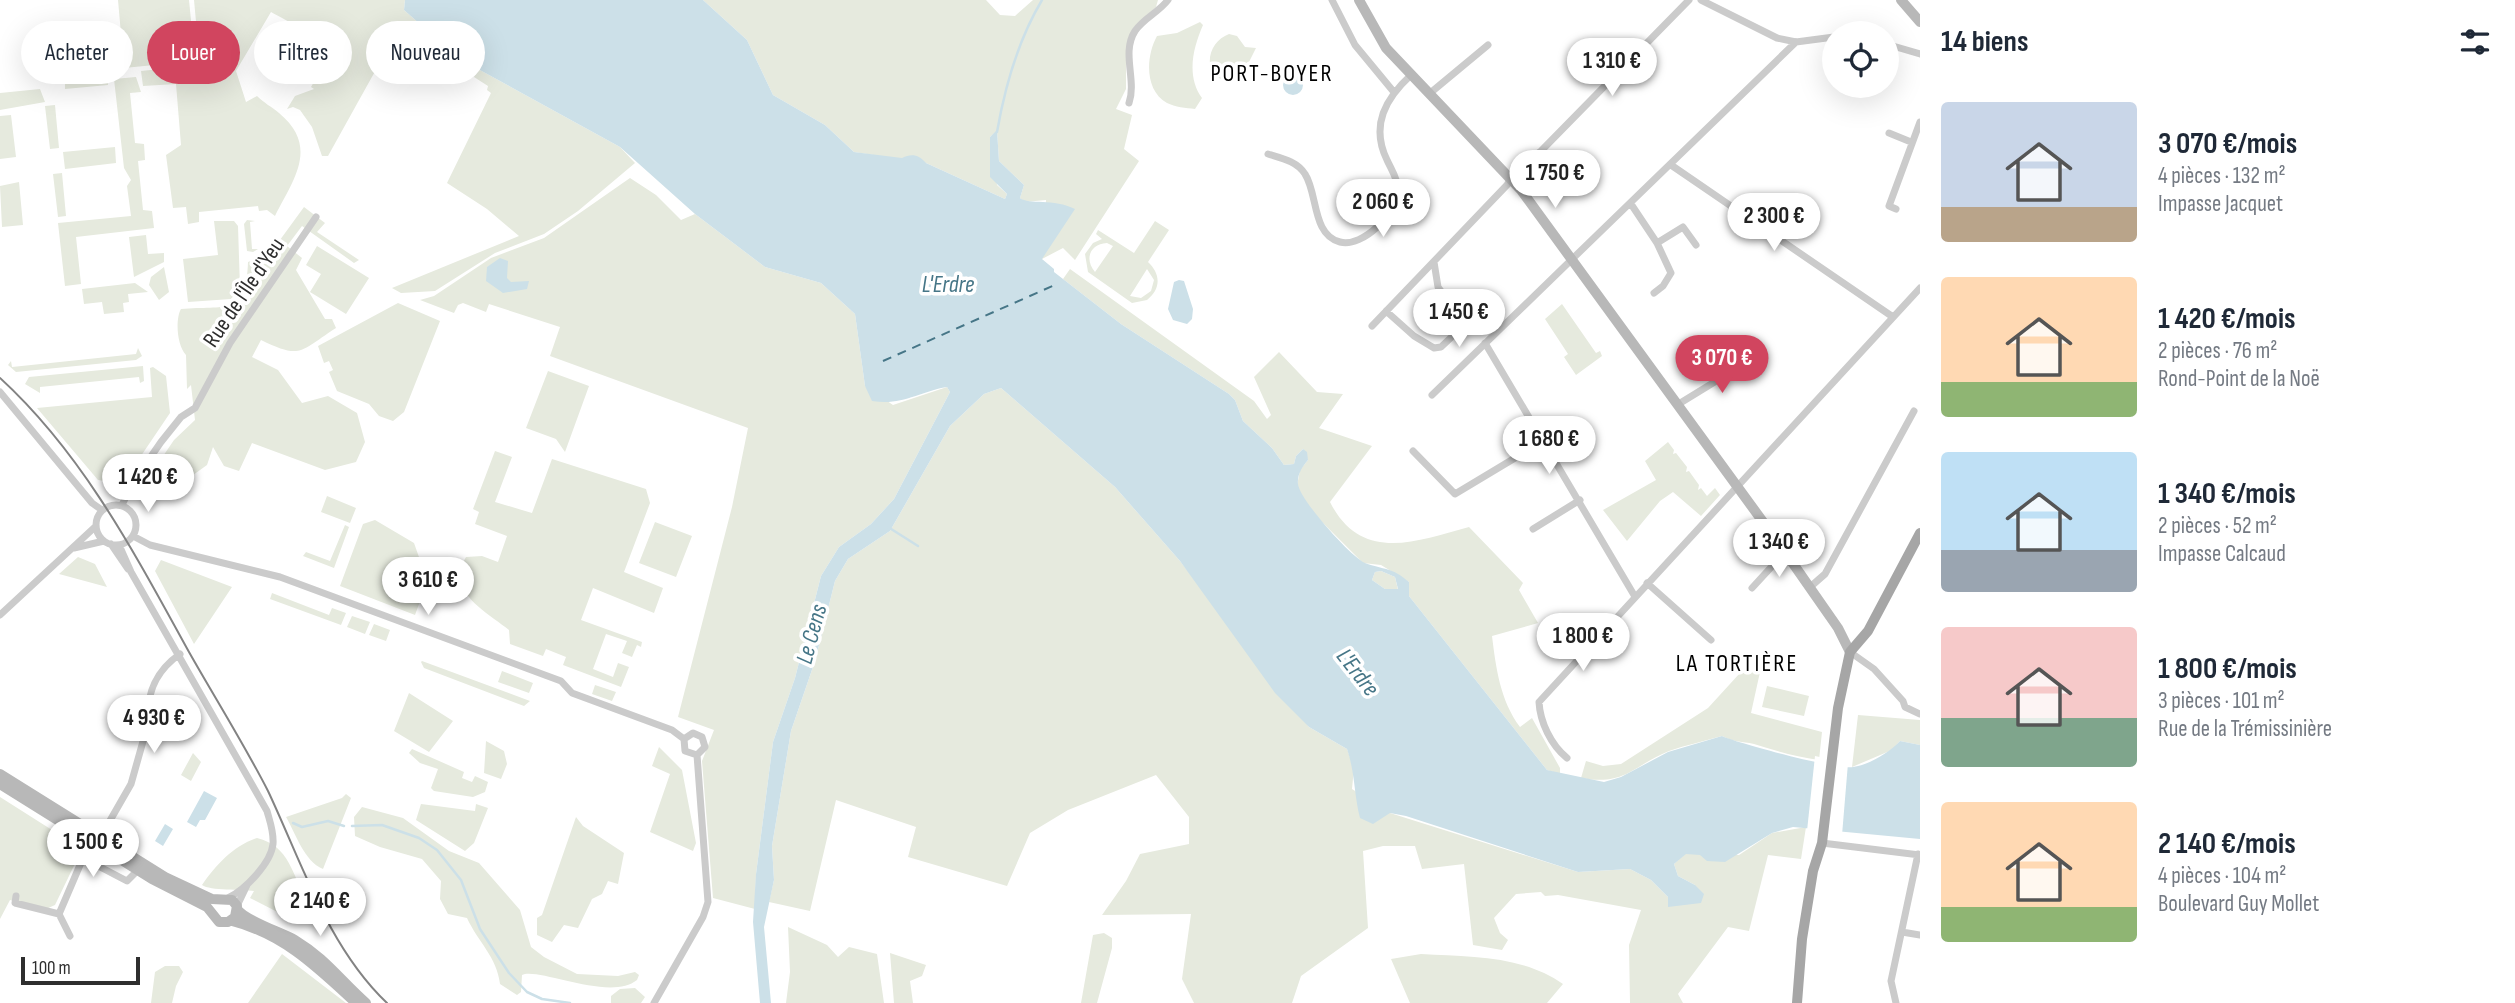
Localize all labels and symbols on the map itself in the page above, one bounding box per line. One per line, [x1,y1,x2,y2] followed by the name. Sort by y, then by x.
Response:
[1547,38,1677,98] pin: 1 310 €
[1210,59,1334,88] district label: PORT-BOYER
[1490,150,1620,210] pin: 1 750 €
[1318,180,1448,239] pin: 2 060 €
[1709,194,1839,253] pin: 2 300 €
[197,233,291,353] street label: Rue de l'Île d'Yeu
[922,270,974,299] water label: L'Erdre
[1394,290,1524,349] pin: 1 450 €
[1657,336,1787,395] pin: 3 070 €
[1484,416,1614,476] pin: 1 680 €
[83,454,213,514] pin: 1 420 €
[1714,520,1844,579] pin: 1 340 €
[363,558,493,617] pin: 3 610 €
[790,601,833,667] water label: Le Cens
[1518,614,1648,673] pin: 1 800 €
[1330,643,1385,702] water label: L'Erdre
[1676,649,1798,678] district label: LA TORTIÈRE
[89,696,219,755] pin: 4 930 €
[28,820,158,879] pin: 1 500 €
[255,878,385,938] pin: 2 140 €
[21,954,140,986] scale bar

